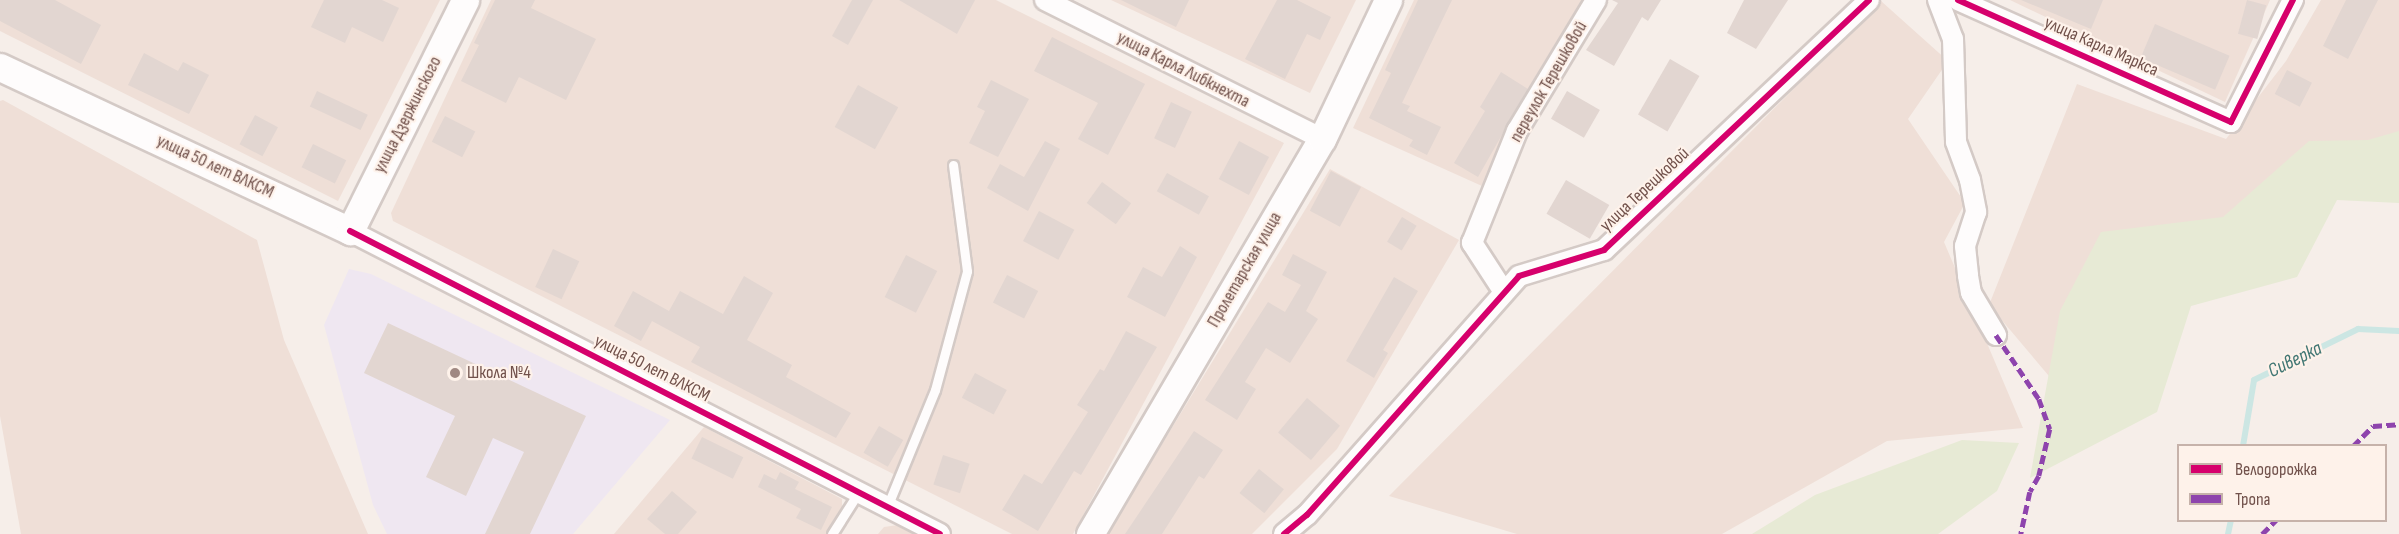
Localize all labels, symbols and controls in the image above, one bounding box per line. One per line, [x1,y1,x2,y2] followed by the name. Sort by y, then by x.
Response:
[2041,12,2161,82] street label: улица Карла Маркса
[1506,18,1592,146] street label: переулок Терешковой
[1113,27,1253,113] street label: улица Карла Либкнехта
[369,53,447,177] street label: улица Дзержинского
[153,130,277,204] street label: улица 50 лет ВЛКСМ
[1596,143,1694,237] street label: улица Терешковой
[1203,209,1287,331] street label: Пролетарская улица
[591,331,713,407] street label: улица 50 лет ВЛКСМ
[2264,337,2326,383] water label: Сиверка
[467,362,531,384] place label: Школа №4
[448,366,462,380] marker: Школа №4
[2177,444,2387,522] legend
[2235,459,2317,480] text: Велодорожка
[2235,489,2271,510] text: Тропа

